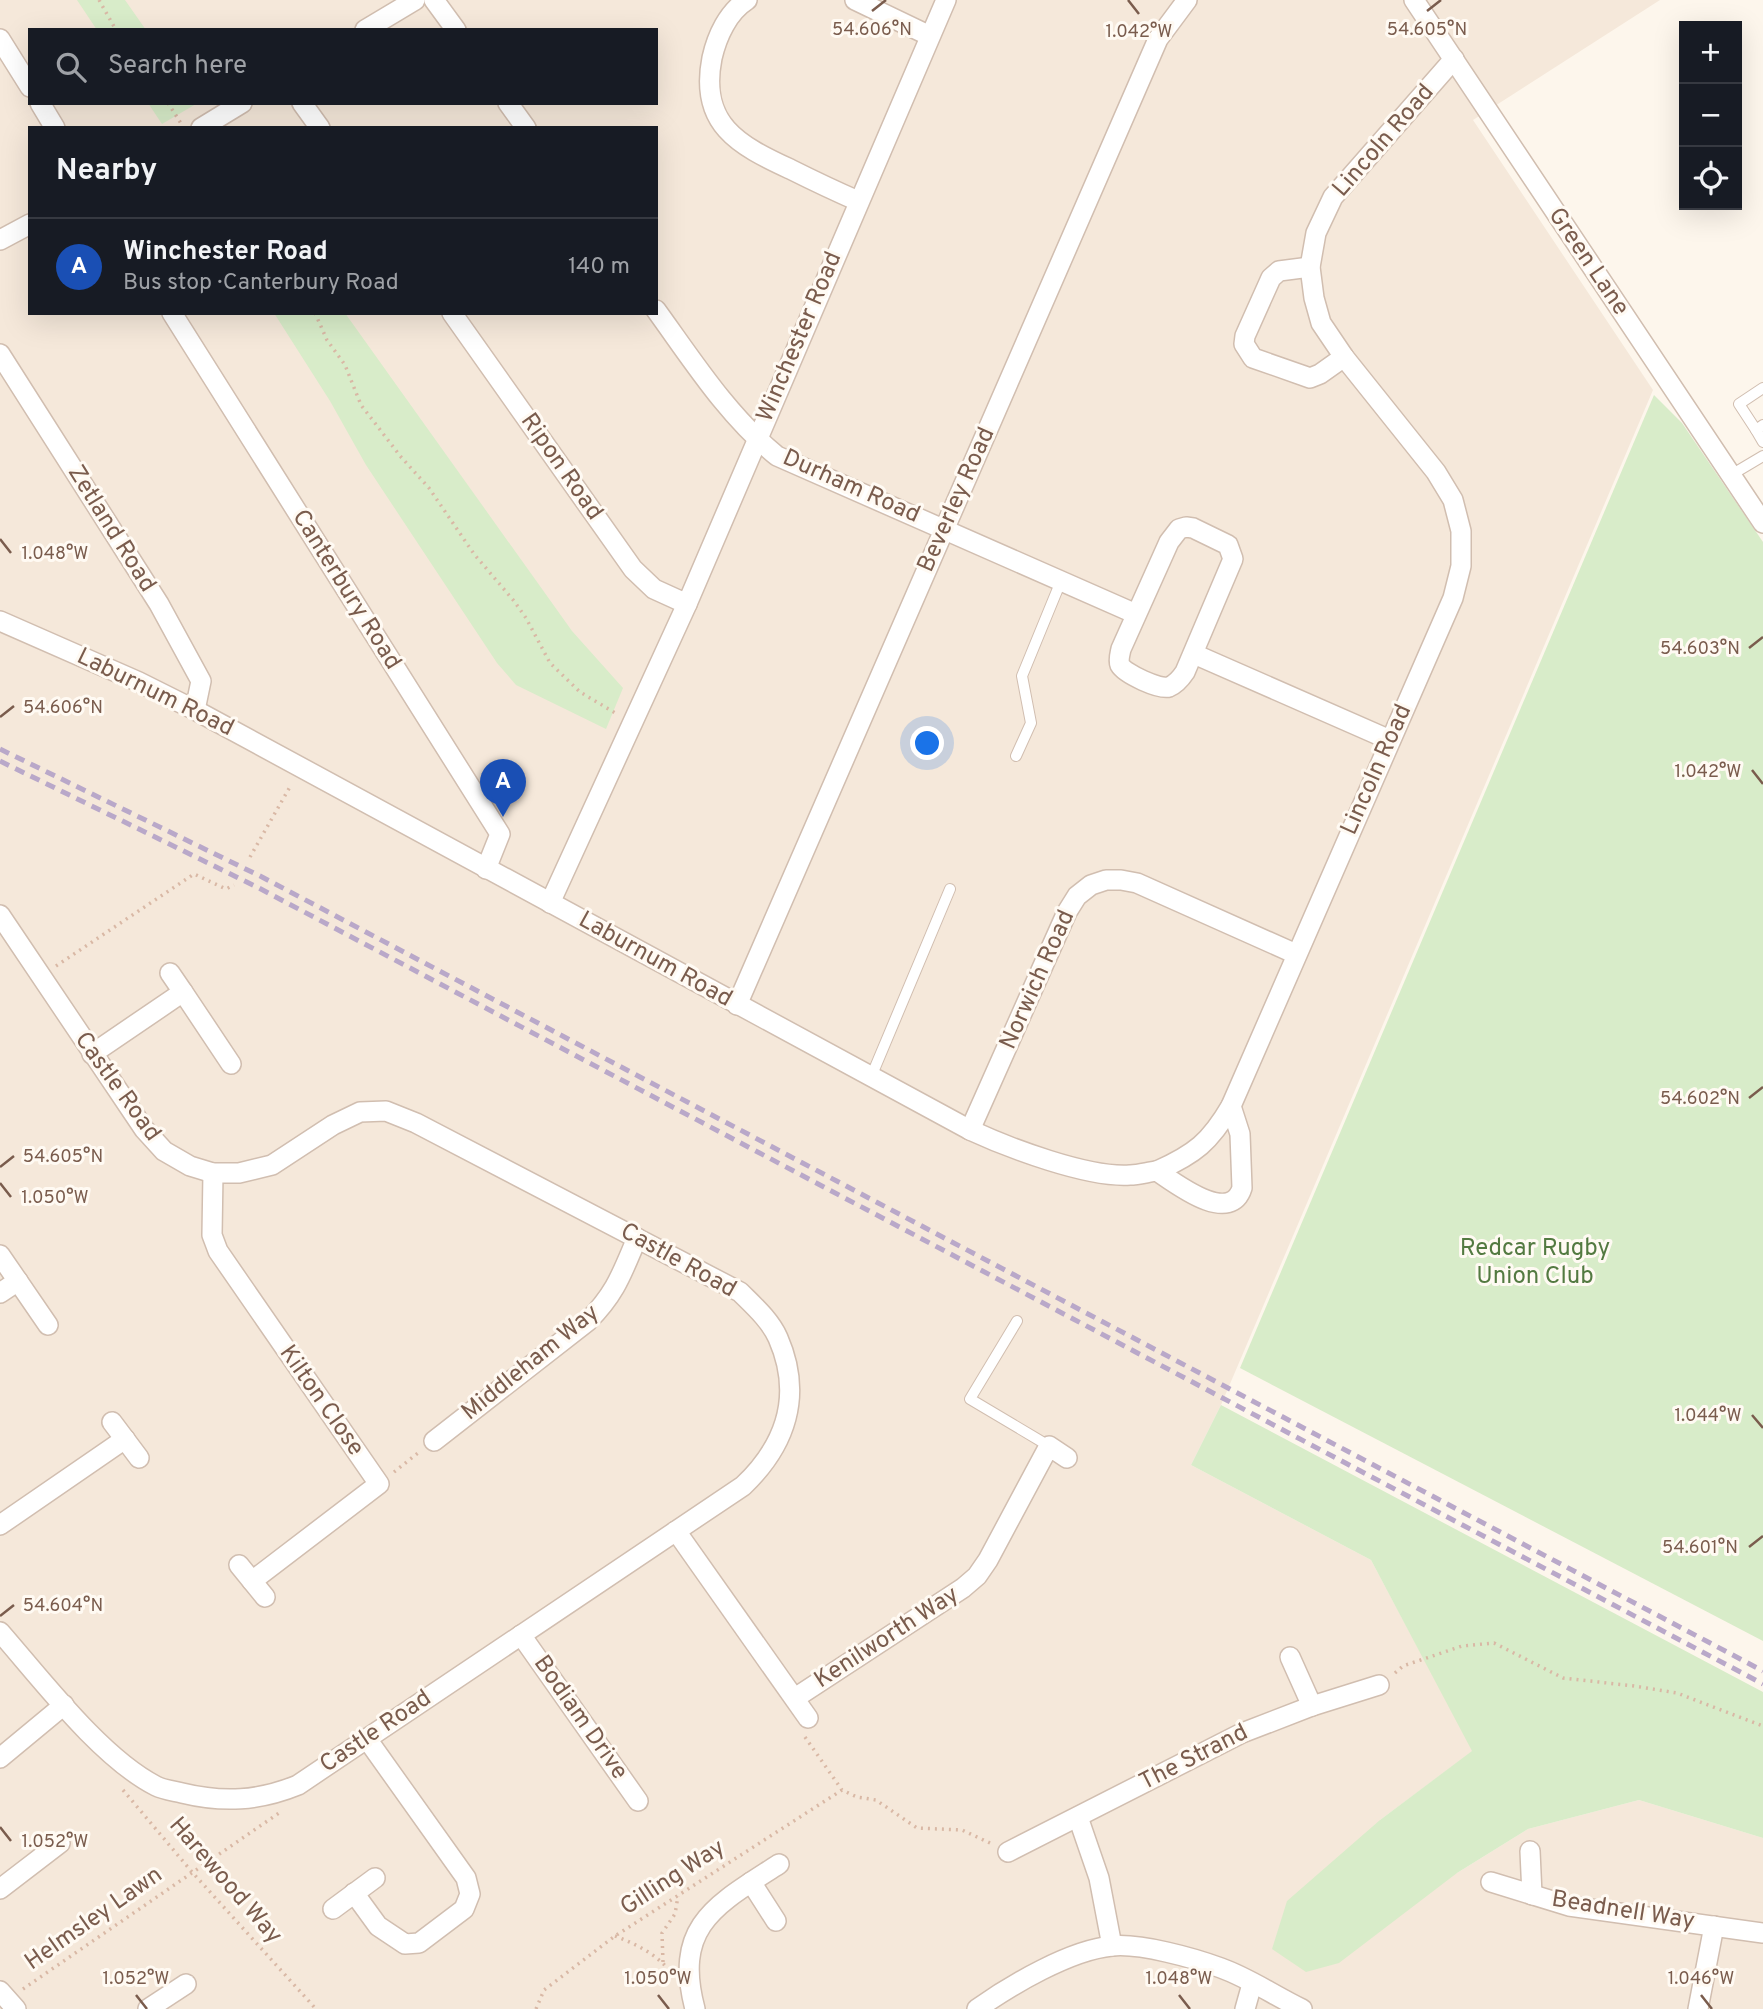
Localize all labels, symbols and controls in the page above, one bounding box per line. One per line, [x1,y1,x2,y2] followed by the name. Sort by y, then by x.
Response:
[832,19,912,42] text: 54.606°N
[1387,19,1467,42] text: 54.605°N
[1106,21,1172,44] text: 1.042°W
[1679,21,1742,210] map controls
[1679,21,1742,84] button: +
[28,28,658,105] search box
[52,48,90,86] icon: search
[108,50,247,83] text: Search here
[1327,78,1441,204] street label: Lincoln Road
[1679,84,1742,147] button: −
[1679,147,1742,210] button: locate
[56,153,157,190] text: Nearby
[1541,202,1635,322] street label: Green Lane
[123,236,328,269] text: Winchester Road
[751,247,849,427] street label: Winchester Road
[71,253,87,282] text: A
[568,253,630,282] text: 140 m
[123,269,399,298] text: Bus stop · Canterbury Road
[513,408,609,526] street label: Ripon Road
[912,423,1002,577] street label: Beverley Road
[778,443,924,531] street label: Durham Road
[60,460,162,598] street label: Zetland Road
[285,504,407,676] street label: Canterbury Road
[22,543,88,566] text: 1.048°W
[1660,638,1740,661] text: 54.603°N
[72,642,238,744] street label: Laburnum Road
[23,697,103,720] text: 54.606°N
[1335,700,1419,840] street label: Lincoln Road
[910,726,944,760] your location
[480,759,526,817] pin: A
[1675,761,1741,784] text: 1.042°W
[573,905,737,1015] street label: Laburnum Road
[994,906,1082,1054] street label: Norwich Road
[67,1026,167,1148] street label: Castle Road
[1660,1088,1740,1111] text: 54.602°N
[23,1146,103,1169] text: 54.605°N
[21,1187,89,1210] text: 1.050°W
[615,1217,741,1305] street label: Castle Road
[1460,1234,1610,1292] park label: Redcar Rugby Union Club
[456,1298,606,1428] street label: Middleham Way
[272,1340,370,1462] street label: Kilton Close
[1674,1405,1742,1428] text: 1.044°W
[1662,1537,1738,1560] text: 54.601°N
[809,1580,965,1696] street label: Kenilworth Way
[23,1595,103,1618] text: 54.604°N
[526,1650,634,1786] street label: Bodiam Drive
[314,1684,438,1780] street label: Castle Road
[1135,1718,1253,1798] street label: The Strand
[162,1811,288,1951] street label: Harewood Way
[22,1831,88,1854] text: 1.052°W
[615,1833,731,1923] street label: Gilling Way
[19,1860,169,1978] street label: Helmsley Lawn
[1549,1885,1697,1937] street label: Beadnell Way
[103,1968,169,1991] text: 1.052°W
[624,1968,692,1991] text: 1.050°W
[1146,1968,1212,1991] text: 1.048°W
[1668,1968,1734,1991] text: 1.046°W

